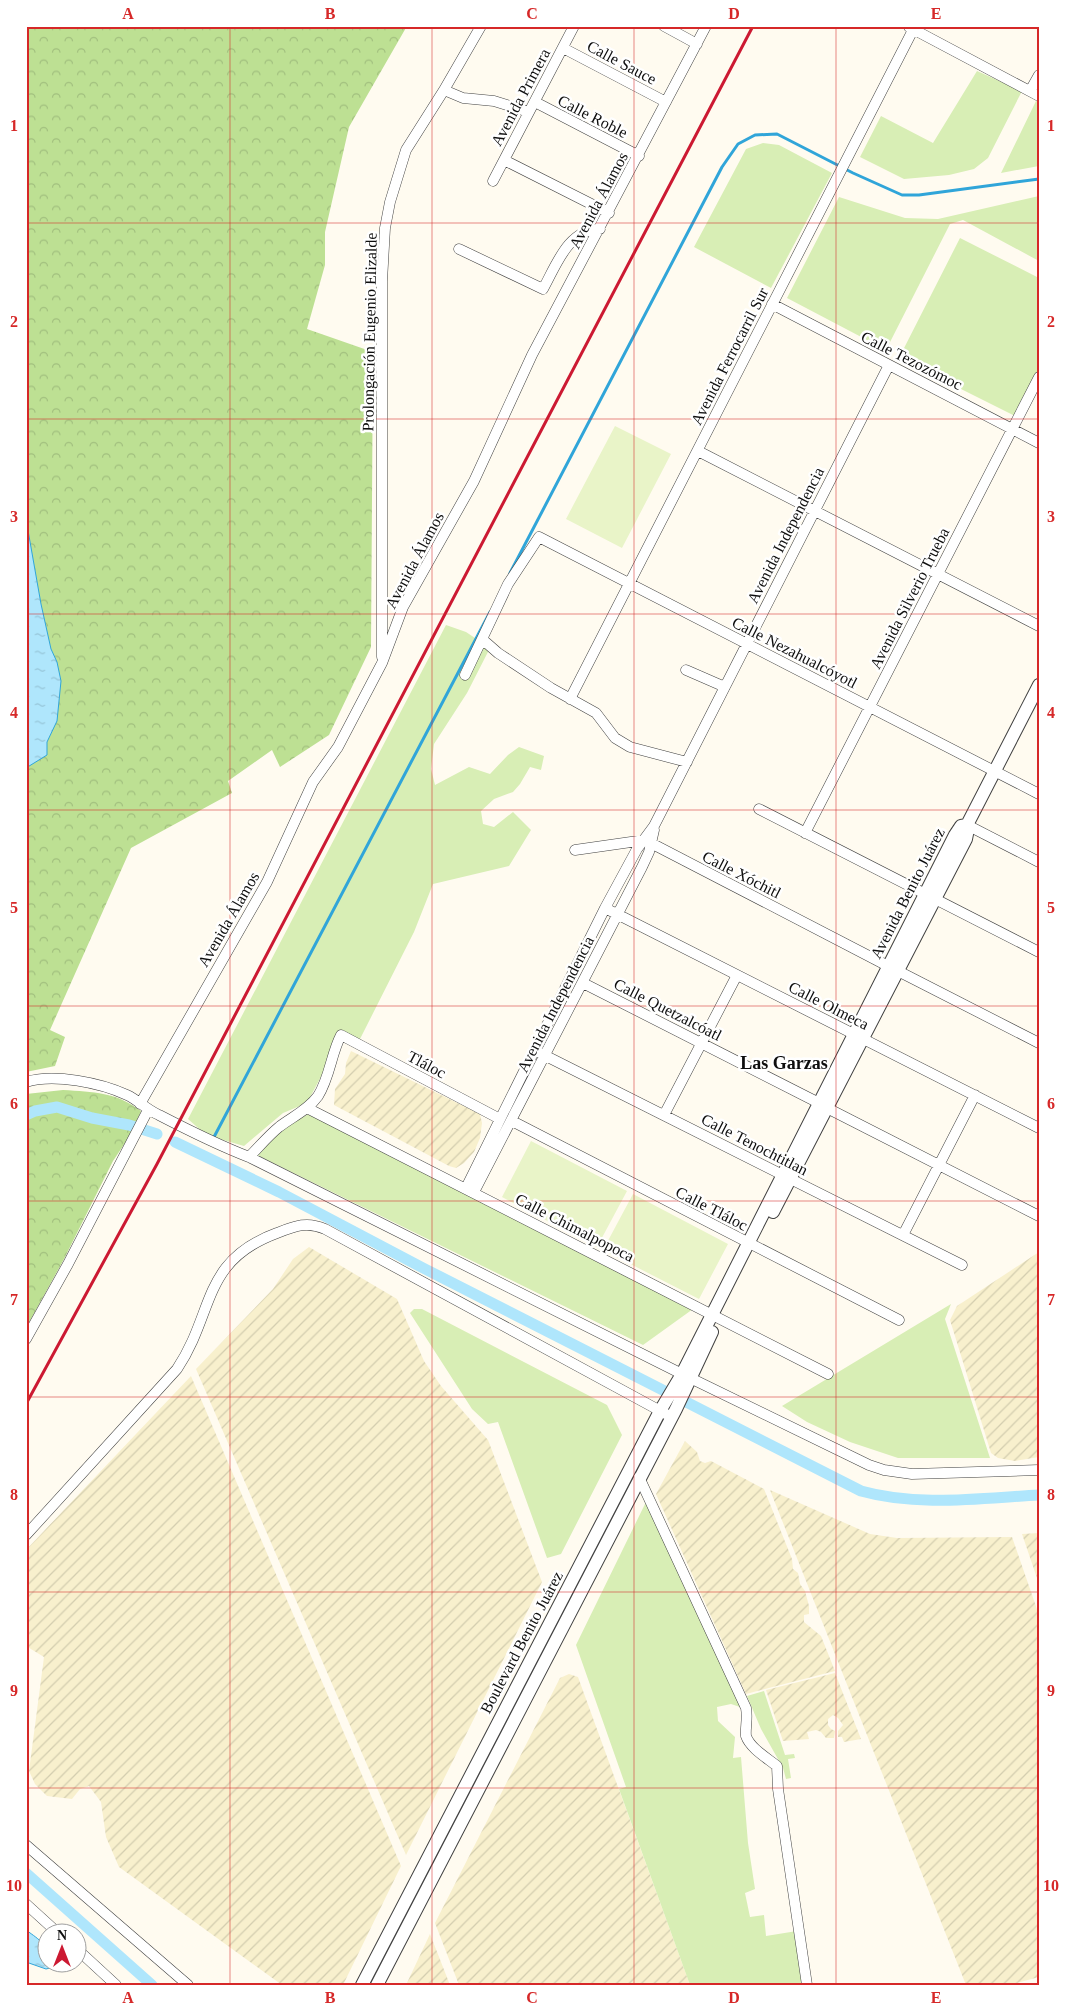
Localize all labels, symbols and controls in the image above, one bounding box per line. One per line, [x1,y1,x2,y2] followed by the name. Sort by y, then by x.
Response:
[122,5,134,22] text: A
[325,5,336,22] text: B
[526,5,538,22] text: C
[728,5,740,22] text: D
[931,5,941,22] text: E
[584,37,659,88] street label: Calle Sauce
[488,46,553,149] street label: Avenida Primera
[555,92,630,141] street label: Calle Roble
[10,117,18,134] text: 1
[1047,117,1055,134] text: 1
[565,149,631,251] street label: Avenida Álamos
[359,232,381,432] street label: Prolongación Eugenio Elizalde
[687,284,772,428] street label: Avenida Ferrocarril Sur
[10,313,18,330] text: 2
[1047,313,1055,330] text: 2
[858,328,965,393] street label: Calle Tezozómoc
[744,464,828,606] street label: Avenida Independencia
[10,508,18,525] text: 3
[1047,508,1055,525] text: 3
[381,509,447,611] street label: Avenida Álamos
[866,525,952,672] street label: Avenida Silverio Trueba
[729,614,861,693] street label: Calle Nezahualcóyotl
[10,704,18,721] text: 4
[1047,704,1055,721] text: 4
[867,825,948,961] street label: Avenida Benito Juárez
[700,847,784,902] street label: Calle Xóchitl
[194,868,262,970] street label: Avenida Álamos
[10,899,18,916] text: 5
[1047,899,1055,916] text: 5
[514,933,598,1075] street label: Avenida Independencia
[611,975,725,1044] street label: Calle Quetzalcóatl
[786,978,872,1033] street label: Calle Olmeca
[405,1047,449,1082] street label: Tláloc
[740,1053,828,1073] district label: Las Garzas
[10,1095,18,1112] text: 6
[1047,1095,1055,1112] text: 6
[699,1110,811,1179] street label: Calle Tenochtitlan
[673,1183,751,1234] street label: Calle Tláloc
[512,1190,637,1266] street label: Calle Chimalpopoca
[10,1291,18,1308] text: 7
[1047,1291,1055,1308] text: 7
[10,1486,18,1503] text: 8
[1047,1486,1055,1503] text: 8
[477,1568,566,1716] street label: Boulevard Benito Juárez
[10,1682,18,1699] text: 9
[1047,1682,1055,1699] text: 9
[6,1877,22,1894] text: 10
[1043,1877,1059,1894] text: 10
[38,1924,88,1974] north arrow
[57,1928,67,1943] text: N
[122,1989,134,2006] text: A
[325,1989,336,2006] text: B
[526,1989,538,2006] text: C
[728,1989,740,2006] text: D
[931,1989,941,2006] text: E

